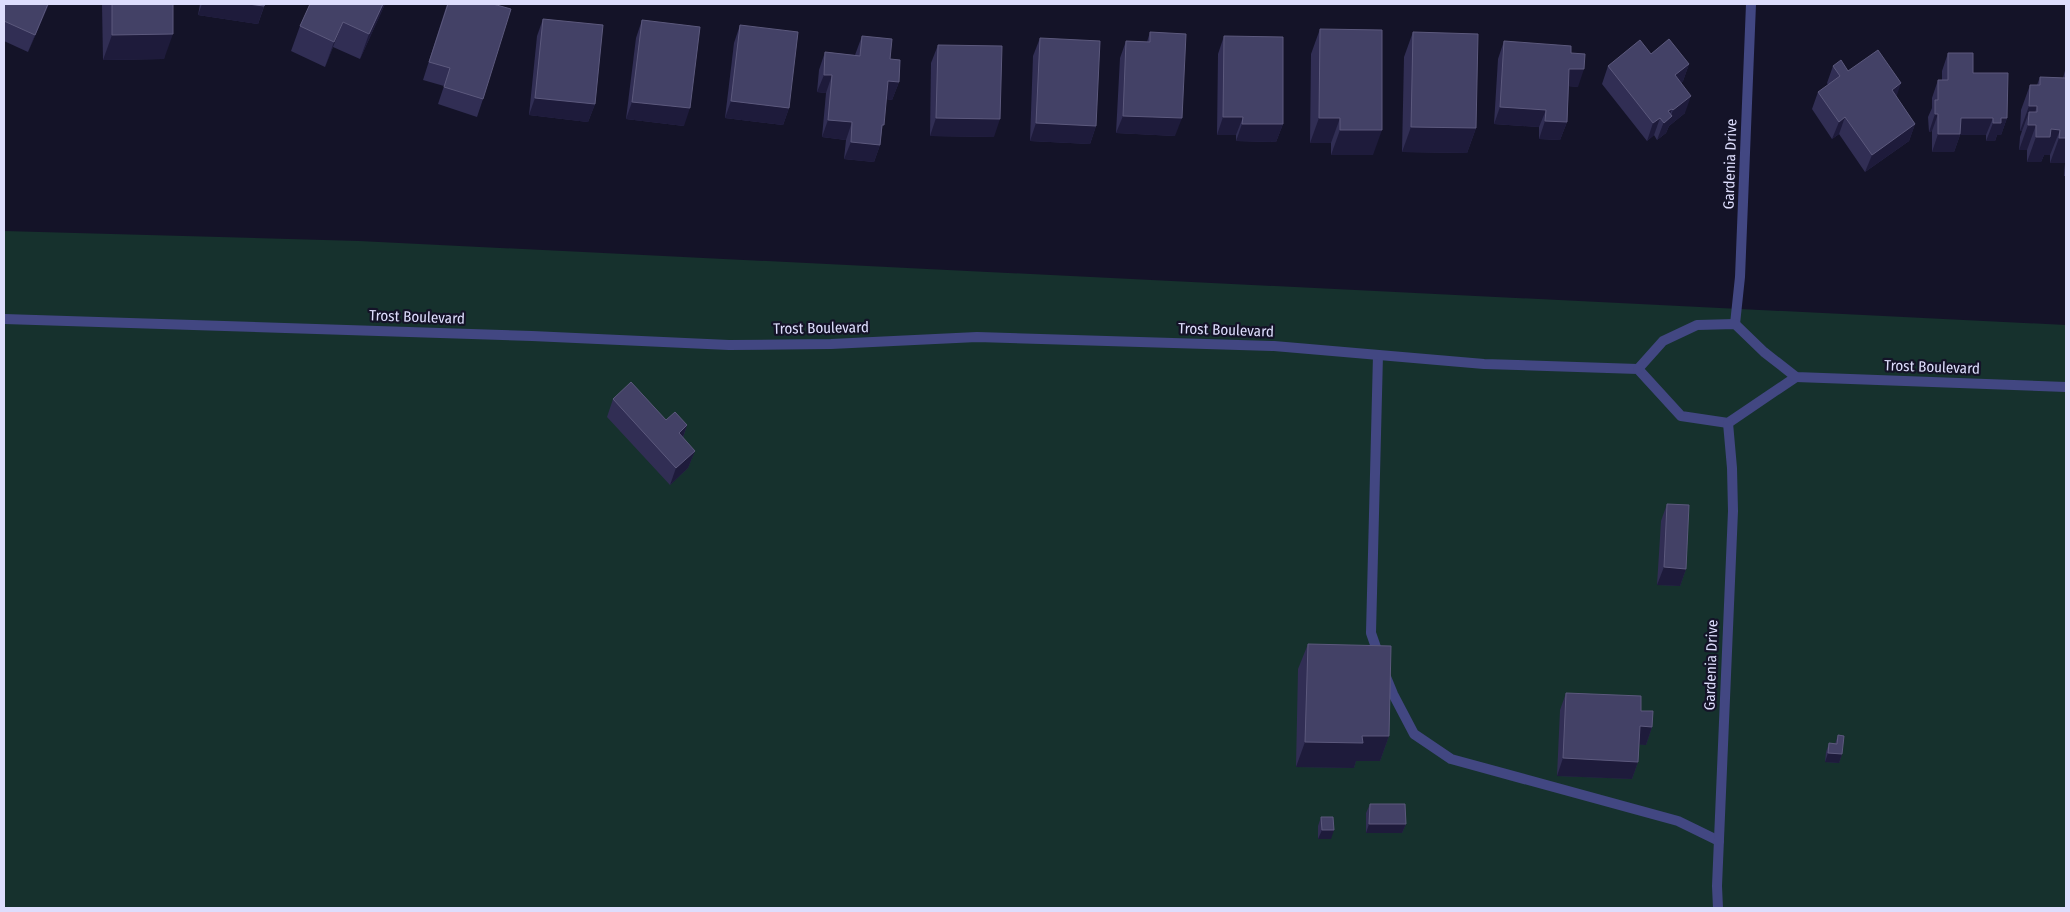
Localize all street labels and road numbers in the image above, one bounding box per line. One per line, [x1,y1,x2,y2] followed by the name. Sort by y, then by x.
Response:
[1719,118,1741,210] street label: Gardenia Drive
[369,306,465,328] street label: Trost Boulevard
[773,318,869,338] street label: Trost Boulevard
[1178,319,1274,341] street label: Trost Boulevard
[1884,356,1980,378] street label: Trost Boulevard
[1700,619,1722,711] street label: Gardenia Drive

